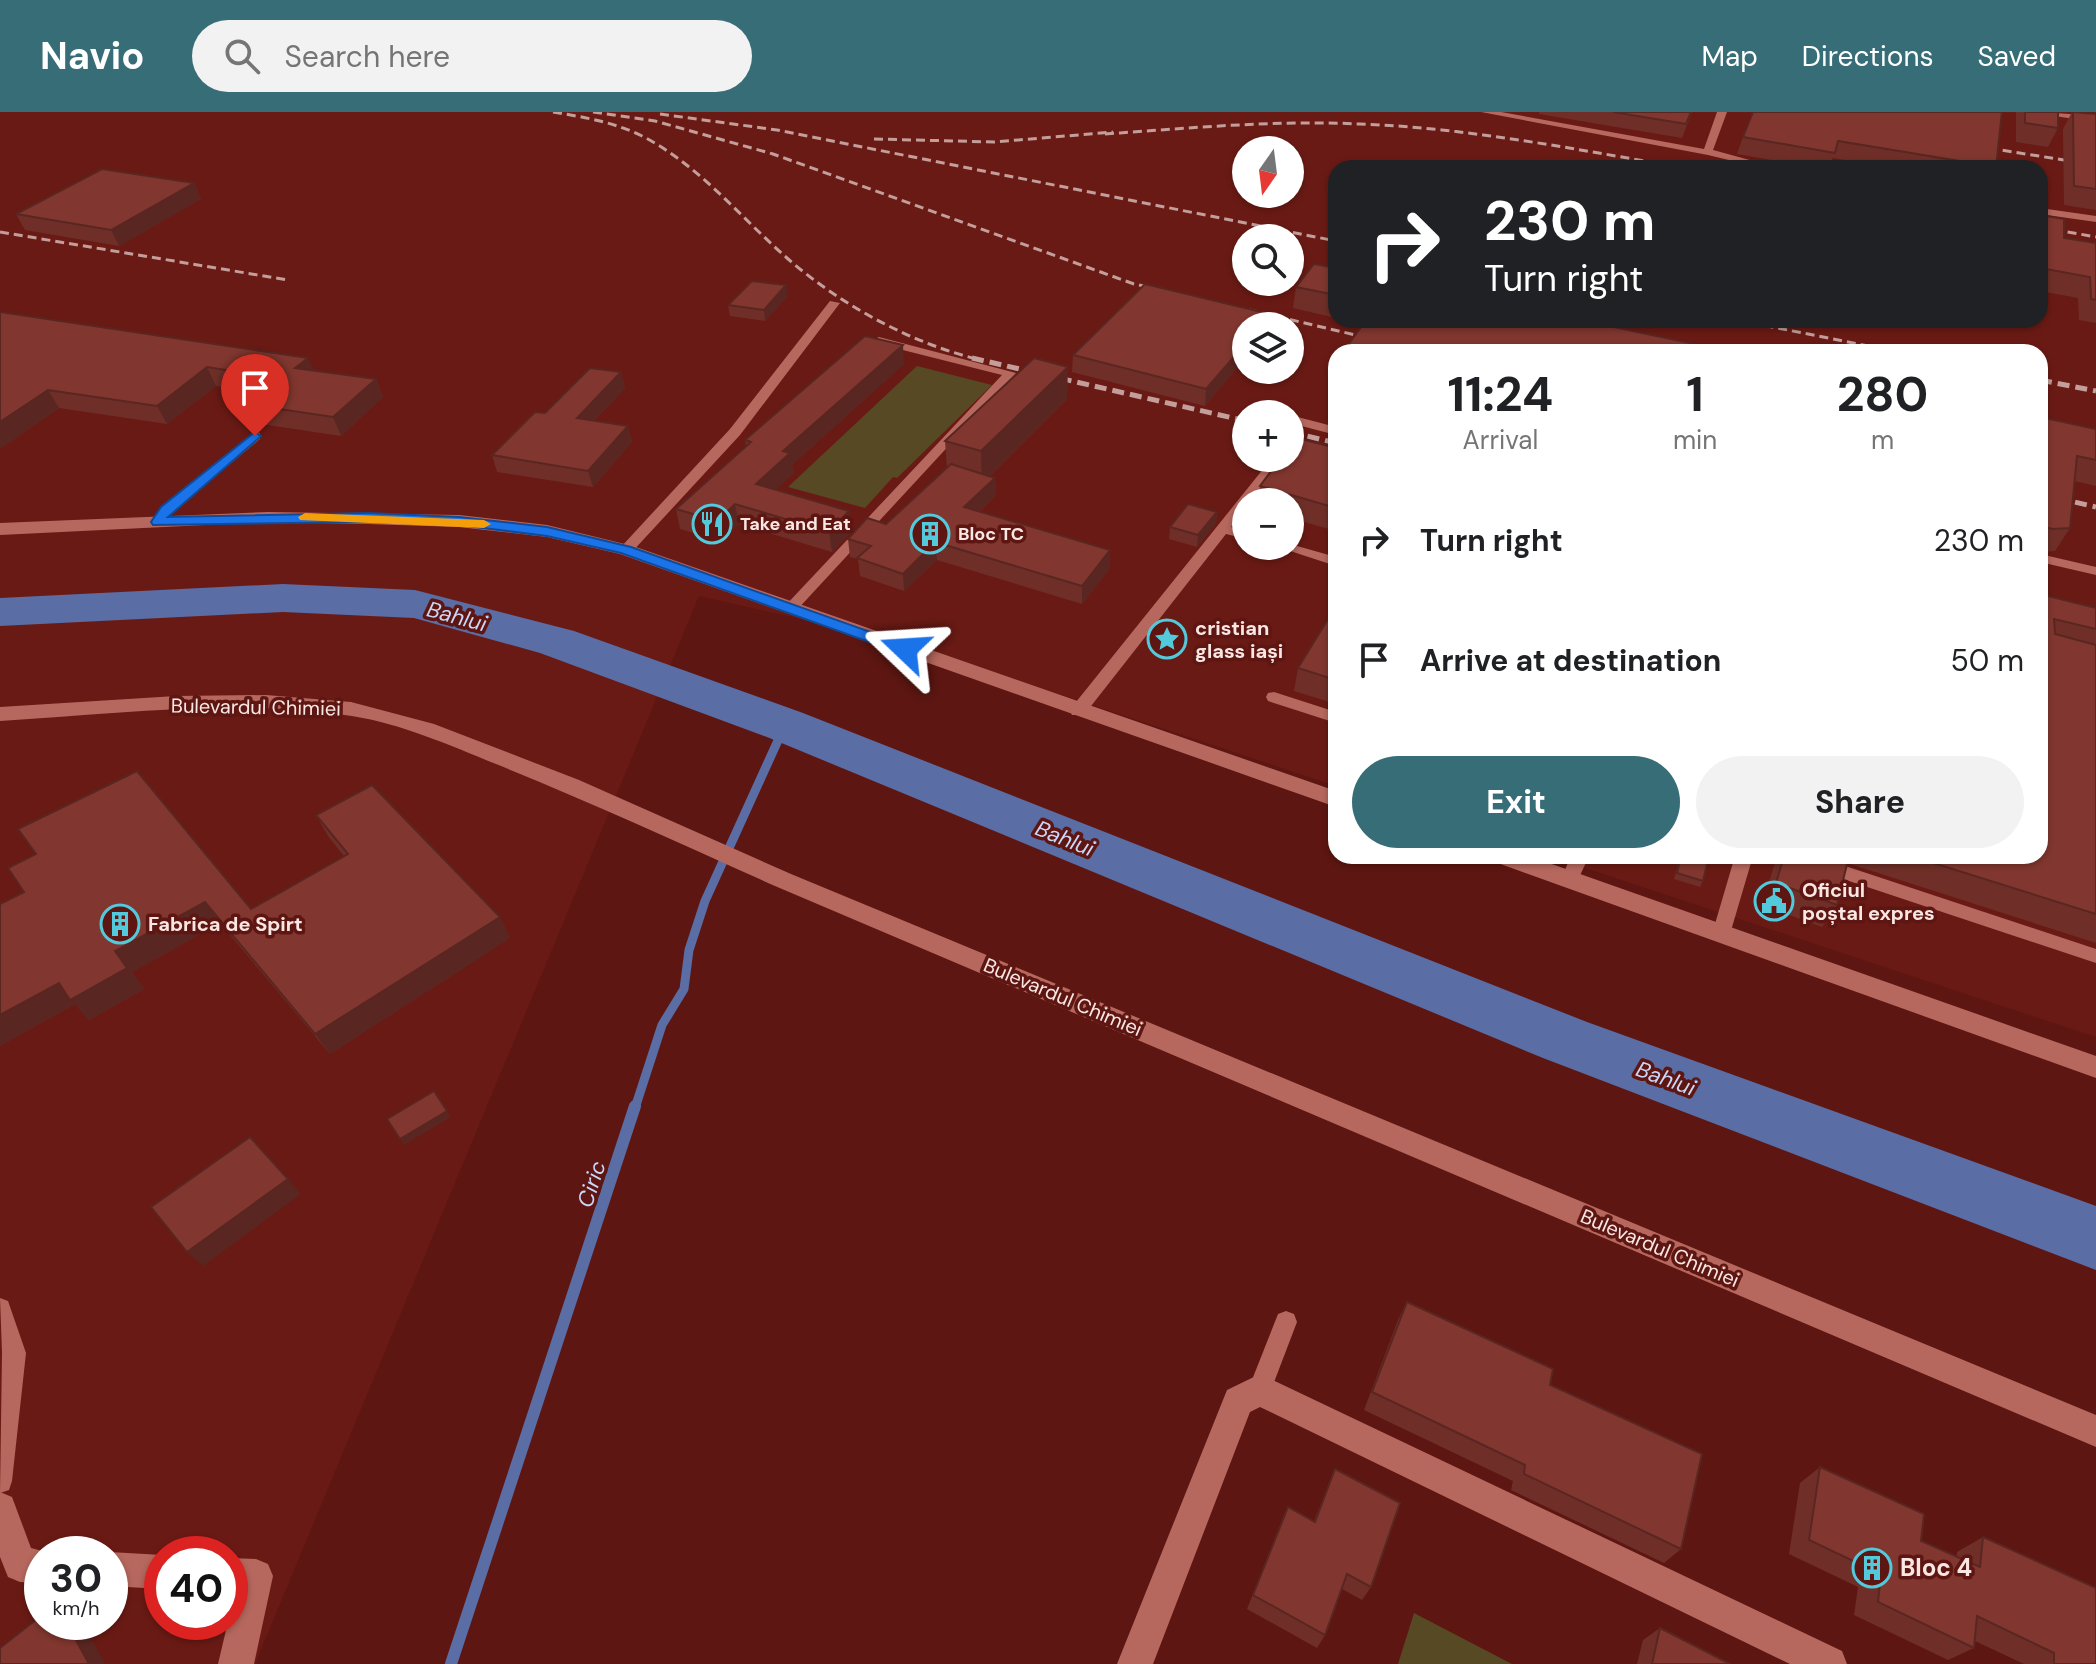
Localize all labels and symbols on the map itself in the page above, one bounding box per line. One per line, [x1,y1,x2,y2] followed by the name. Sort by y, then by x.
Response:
[1232,136,1304,208] north arrow
[221,354,289,436] pin
[691,503,733,545] restaurant icon: Take and Eat
[740,512,851,536] place label: Take and Eat
[909,513,951,555] building icon: Bloc TC
[958,522,1024,546] place label: Bloc TC
[424,595,491,639] water label: Bahlui
[863,607,947,691] position arrow
[1195,615,1283,664] place label: cristian glass iași
[1146,618,1188,660] place icon: cristian glass iași
[171,693,341,721] street label: Bulevardul Chimiei
[1031,814,1099,864] water label: Bahlui
[1802,877,1935,926] place label: Oficiul poștal expres
[1753,880,1795,922] public building icon: Oficiul poștal expres
[99,903,141,945] building icon: Fabrica de Spirt
[148,911,303,937] place label: Fabrica de Spirt
[980,952,1146,1042] street label: Bulevardul Chimiei
[1632,1054,1700,1103] water label: Bahlui
[570,1157,613,1211] water label: Ciric
[1577,1203,1743,1293] street label: Bulevardul Chimiei
[144,1536,248,1640] speed limit sign: 40
[1851,1547,1893,1589] building icon: Bloc 4
[1900,1552,1972,1583] place label: Bloc 4

